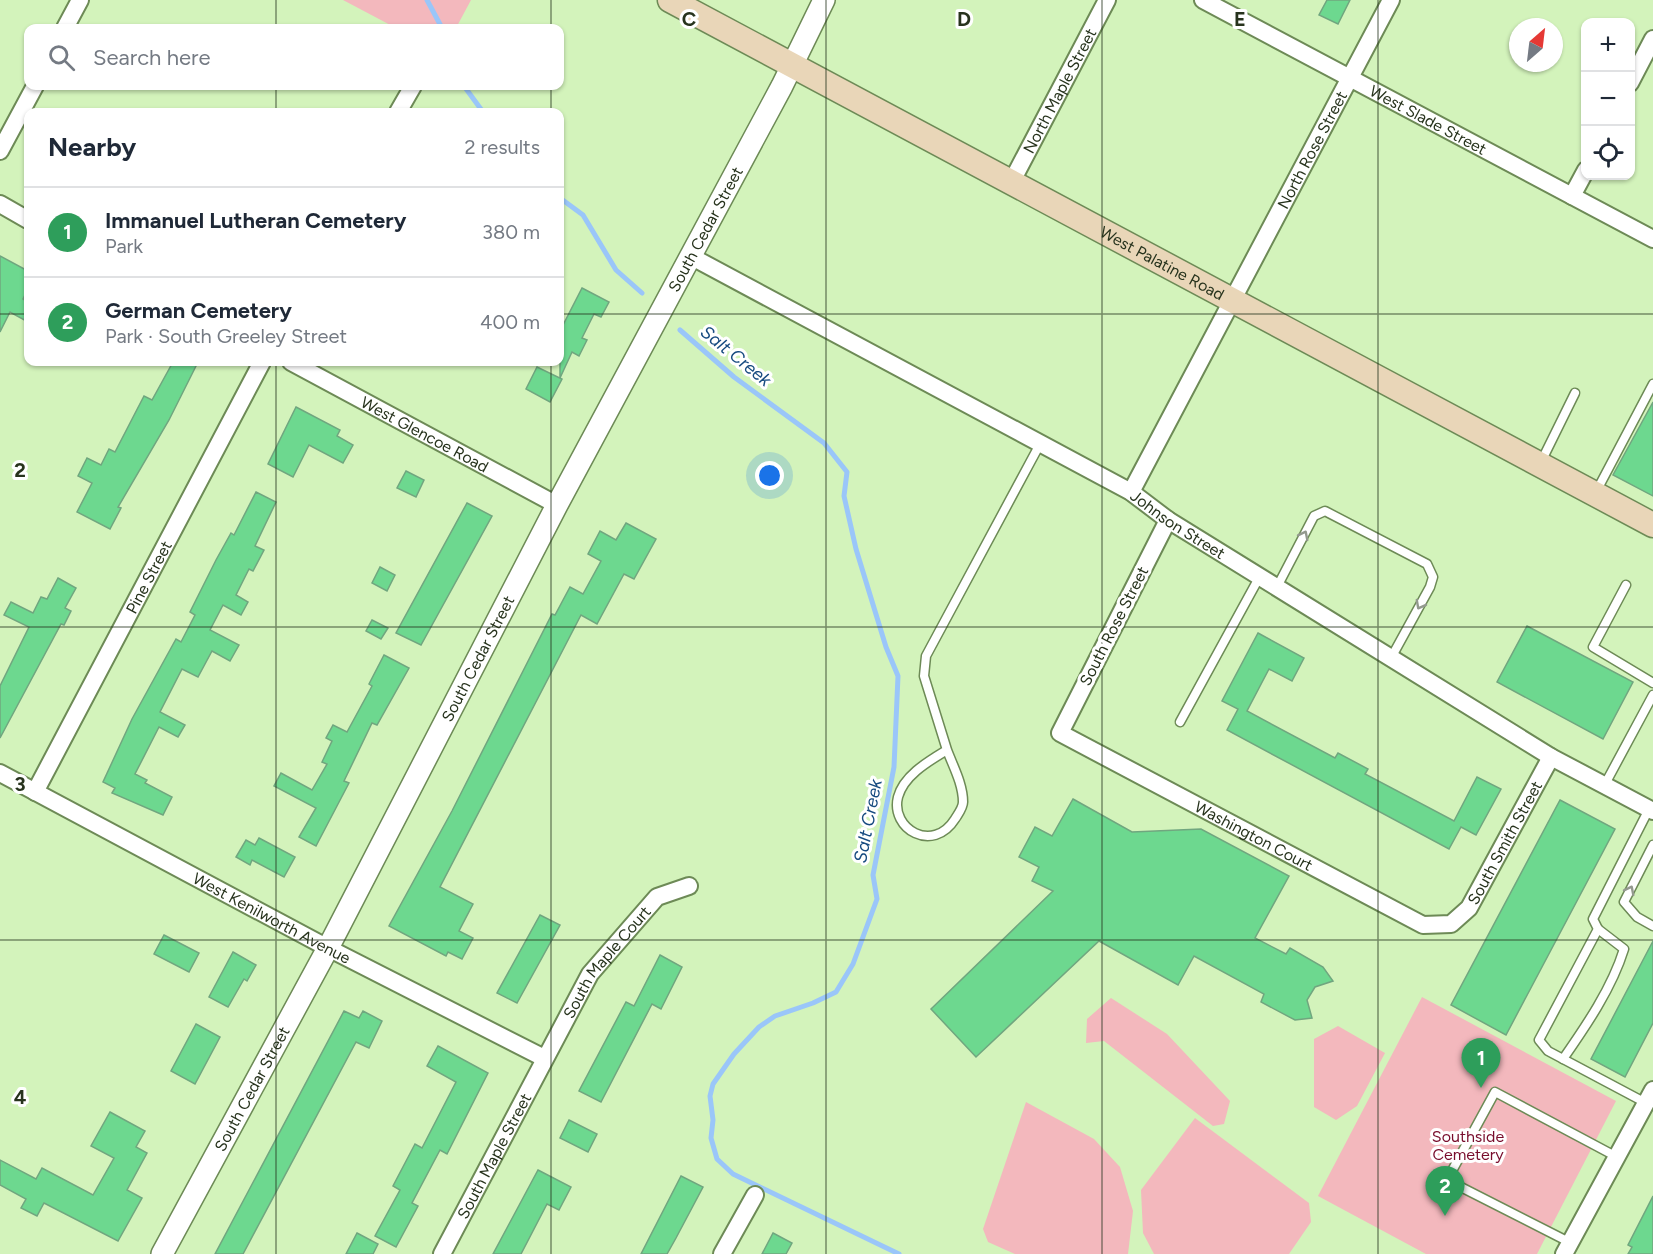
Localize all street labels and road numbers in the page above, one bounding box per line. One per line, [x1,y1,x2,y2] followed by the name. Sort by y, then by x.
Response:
[1019,25,1100,156] street label: North Maple Street
[1367,81,1490,158] street label: West Slade Street
[1273,88,1351,212] street label: North Rose Street
[664,163,746,295] street label: South Cedar Street
[1097,222,1228,304] street label: West Palatine Road
[358,392,492,476] street label: West Glencoe Road
[1127,486,1229,563] street label: Johnson Street
[121,538,175,617] street label: Pine Street
[1076,563,1152,689] street label: South Rose Street
[437,592,518,725] street label: South Cedar Street
[1463,777,1546,908] street label: South Smith Street
[1191,797,1316,874] street label: Washington Court
[190,868,354,968] street label: West Kenilworth Avenue
[559,902,654,1021] street label: South Maple Court
[210,1023,293,1154] street label: South Cedar Street
[453,1090,535,1222] street label: South Maple Street

